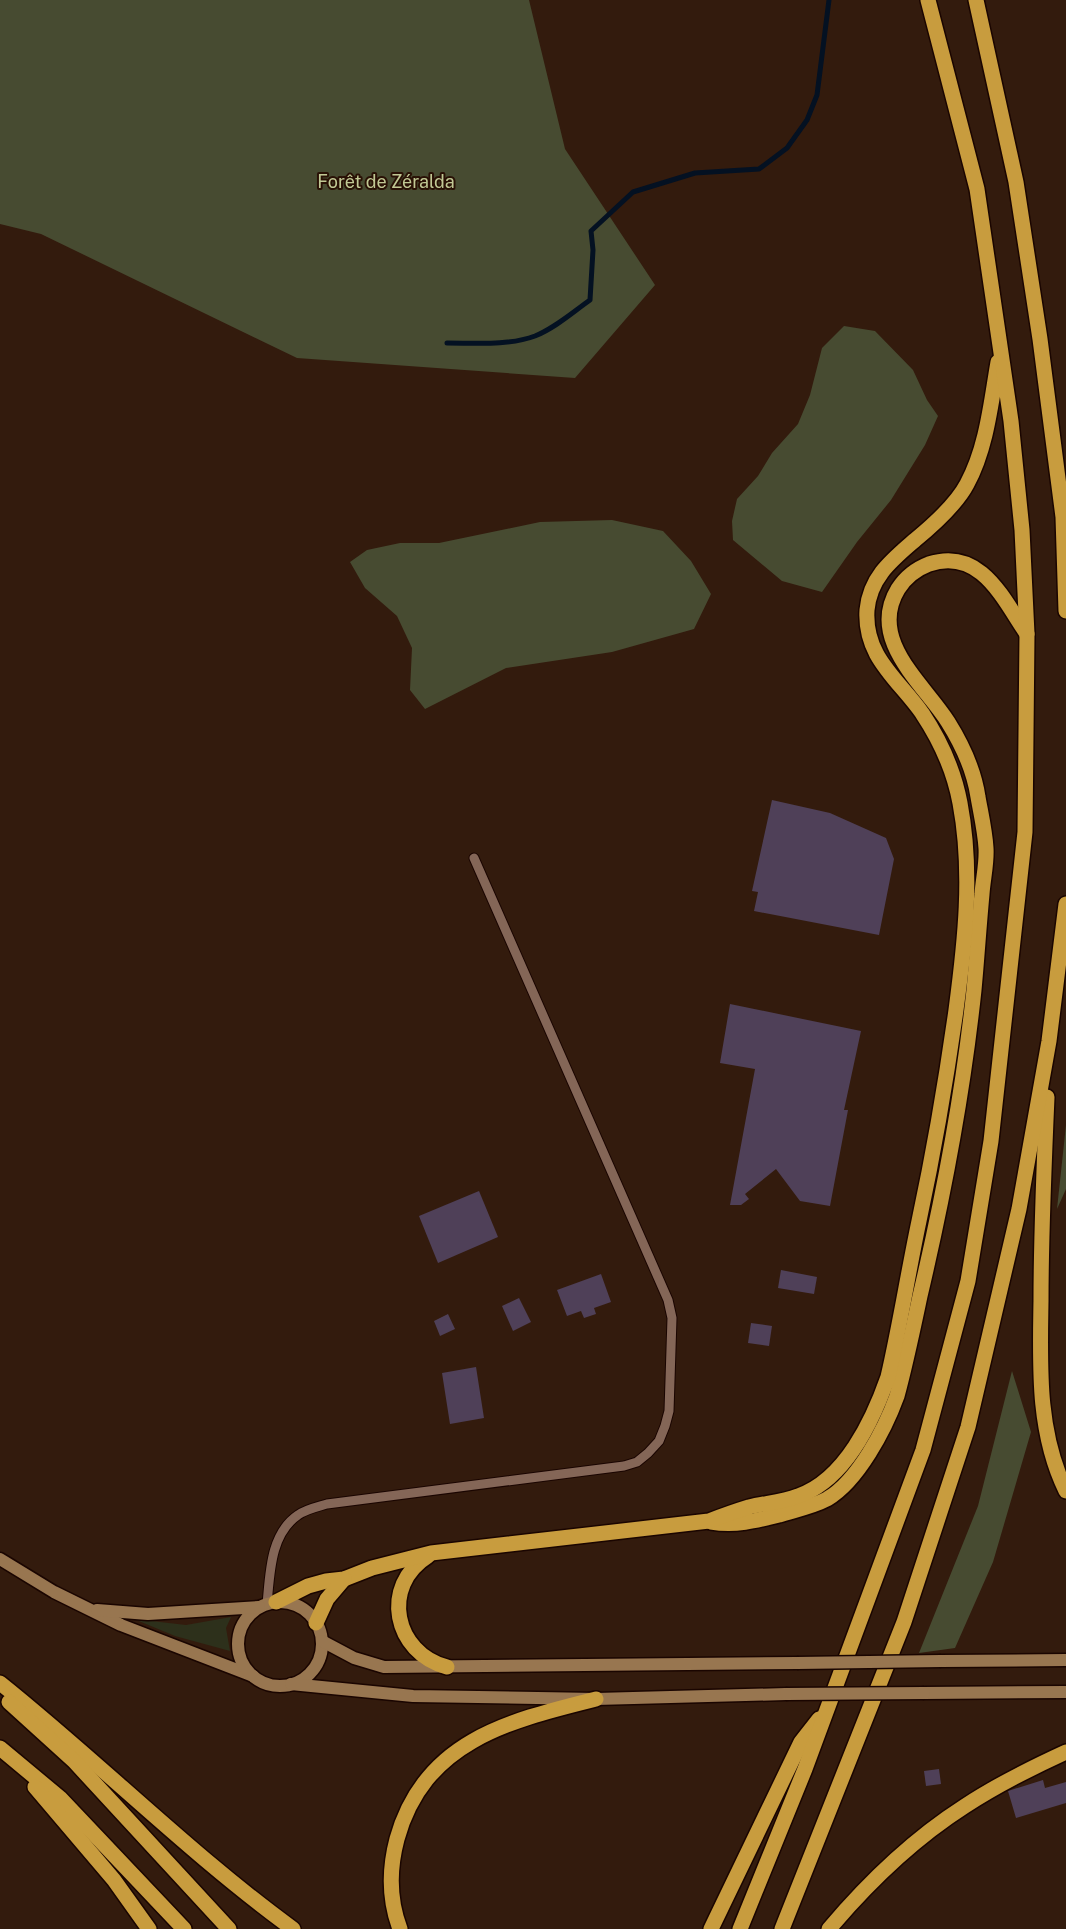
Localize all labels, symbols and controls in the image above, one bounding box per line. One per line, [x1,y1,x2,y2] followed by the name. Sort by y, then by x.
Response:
[317,171,455,192] park label: Forêt de Zéralda

